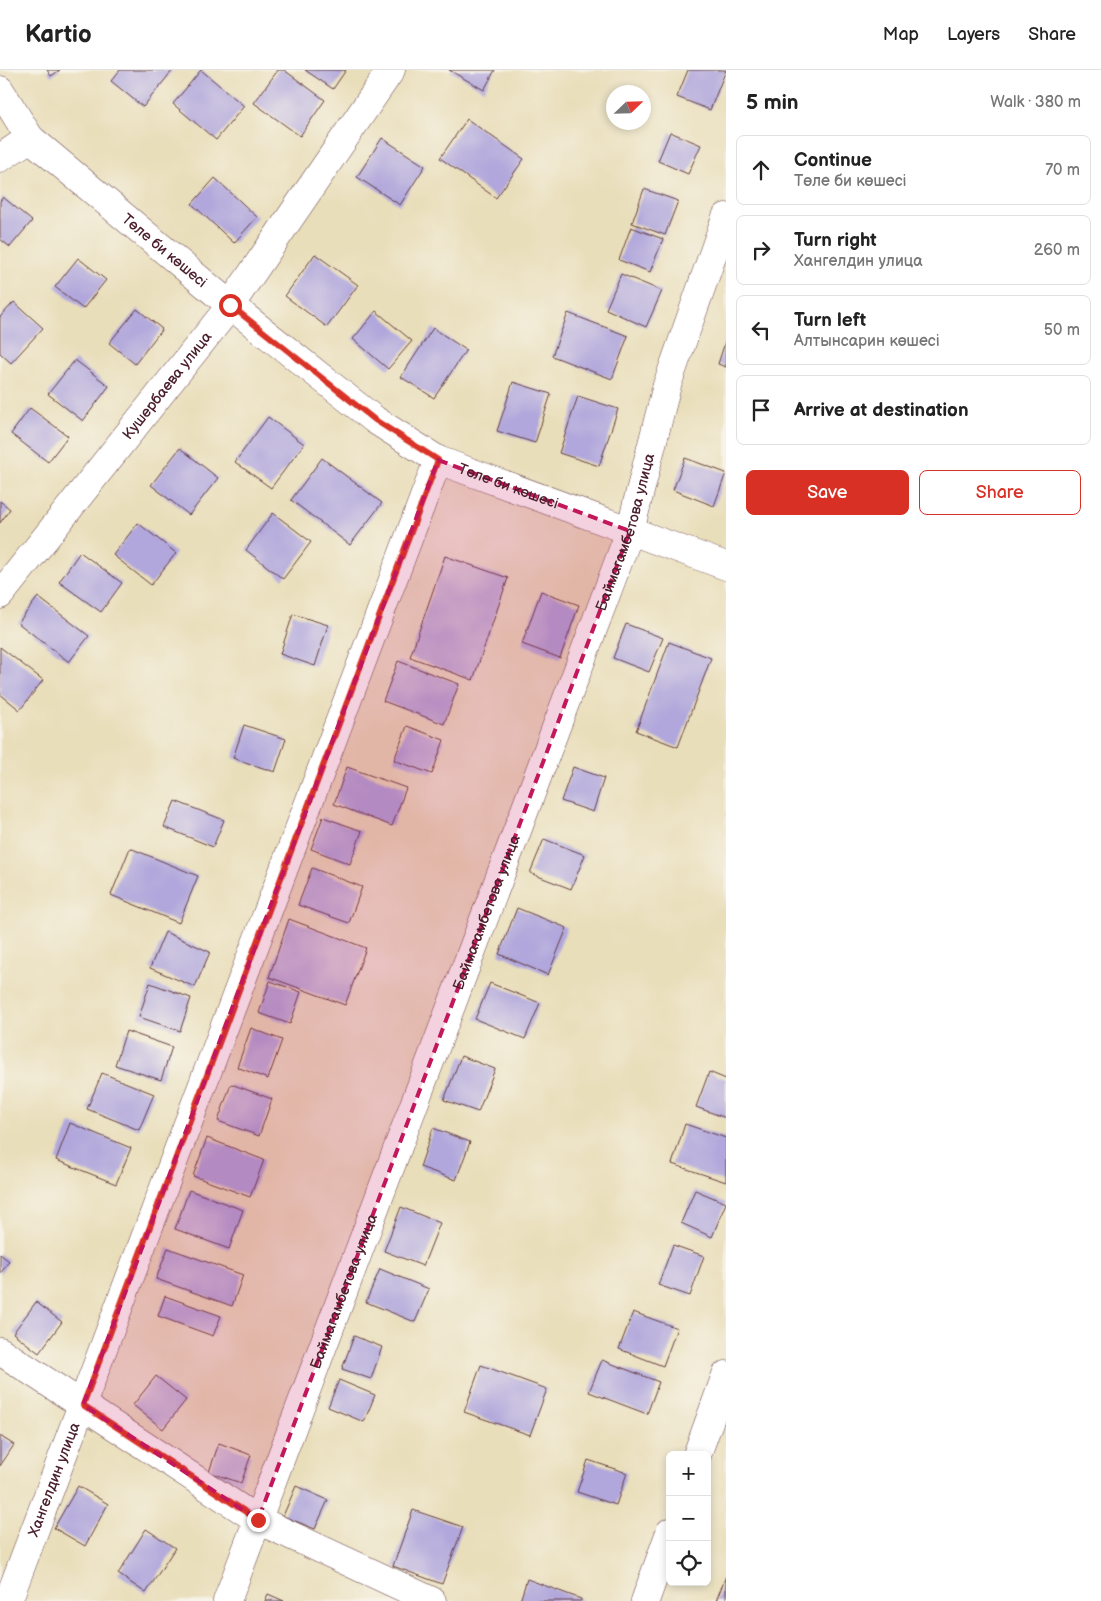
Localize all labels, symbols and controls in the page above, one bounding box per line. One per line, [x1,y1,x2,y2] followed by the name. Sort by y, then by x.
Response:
[25,20,92,49] text: Kartio
[883,24,919,45] text: Map
[947,24,1000,45] text: Layers
[1028,24,1076,45] text: Share
[606,85,651,130] north arrow
[746,90,799,115] text: 5 min
[990,93,1081,112] text: Walk · 380 m
[794,149,872,172] text: Continue
[747,156,775,184] icon: ahead
[1045,161,1080,180] text: 70 m
[794,172,907,191] text: Төле би көшесі
[118,209,211,292] street label: Төле би көшесі
[794,229,877,252] text: Turn right
[747,236,775,264] icon: right
[1034,241,1080,260] text: 260 m
[794,252,923,271] text: Хангелдин улица
[219,294,242,317] route start
[794,309,866,332] text: Turn left
[747,316,775,344] icon: left
[1044,321,1080,340] text: 50 m
[118,327,216,443] street label: Кушербаева улица
[794,332,940,351] text: Алтынсарин көшесі
[747,396,775,424] icon: arrive
[794,399,969,422] text: Arrive at destination
[591,451,659,613] street label: Баймагамбетова улица
[456,459,561,513] street label: Төле би көшесі
[746,470,909,515] button: Save
[919,470,1081,515] button: Share
[449,832,524,992] street label: Баймагамбетова улица
[306,1211,382,1371] street label: Баймагамбетова улица
[24,1419,84,1539] street label: Хангелдин улица
[666,1451,711,1586] map controls
[666,1451,711,1496] button: +
[666,1496,711,1541] button: −
[247,1509,270,1532] route end
[666,1541,711,1586] button: locate

